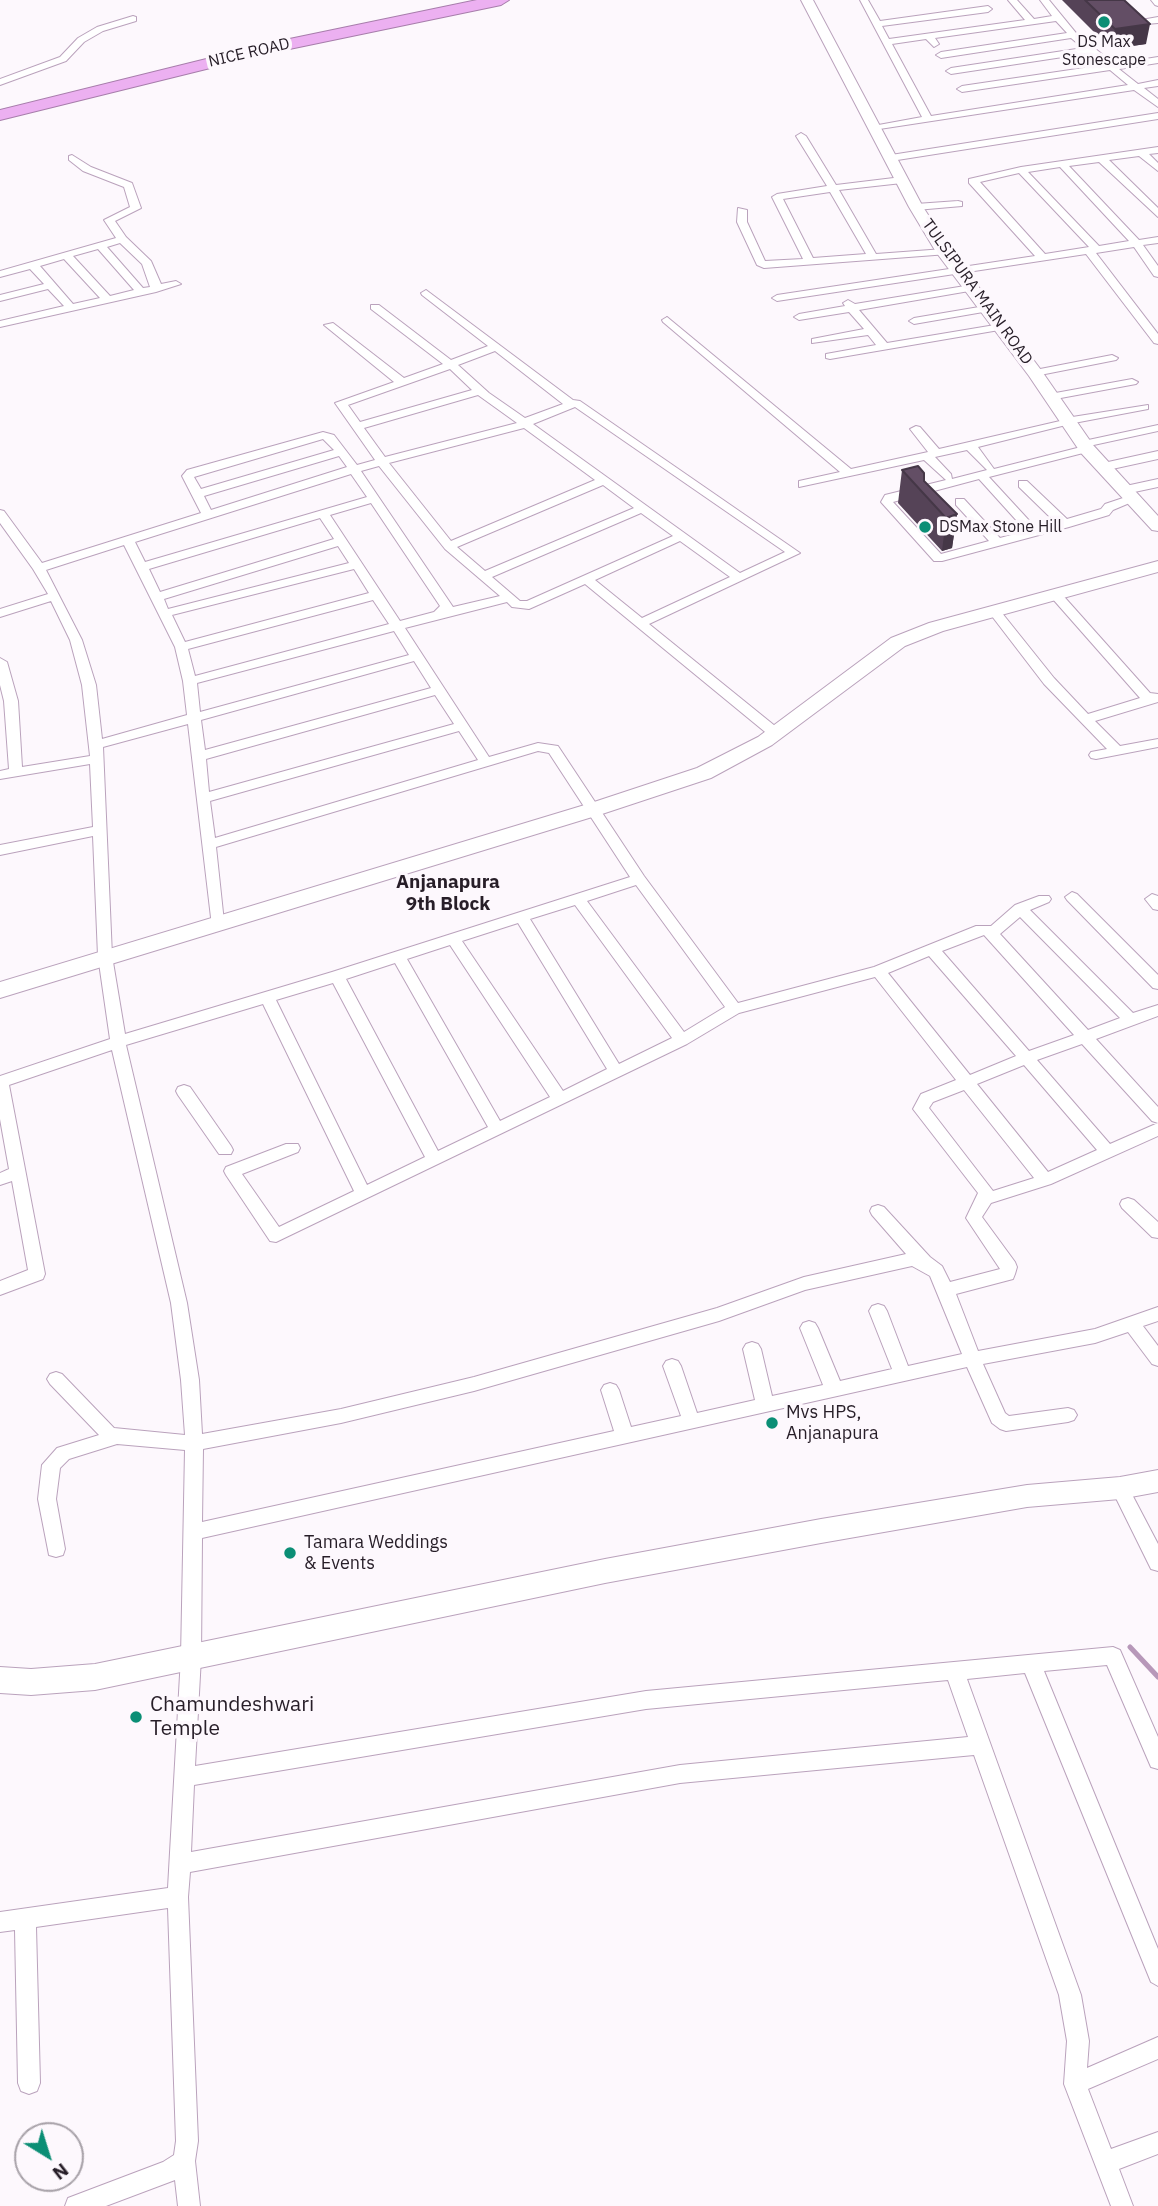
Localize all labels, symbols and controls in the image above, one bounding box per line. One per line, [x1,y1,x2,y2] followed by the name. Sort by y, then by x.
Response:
[1096,14,1112,30] marker: DS Max Stonescape
[1062,32,1146,70] place label: DS Max Stonescape
[206,34,292,72] street label: NICE ROAD
[918,215,1036,369] street label: TULSIPURA MAIN ROAD
[939,517,1062,537] place label: DSMax Stone Hill
[917,519,933,535] marker: DSMax Stone Hill
[396,872,500,916] district label: Anjanapura 9th Block
[786,1402,879,1444] place label: Mvs HPS, Anjanapura
[764,1415,780,1431] marker: Mvs HPS, Anjanapura
[304,1532,448,1574] place label: Tamara Weddings & Events
[282,1545,298,1561] marker: Tamara Weddings & Events
[150,1692,314,1742] place label: Chamundeshwari Temple
[128,1709,144,1725] marker: Chamundeshwari Temple
[14,2122,84,2192] north arrow
[48,2158,74,2186] text: N

